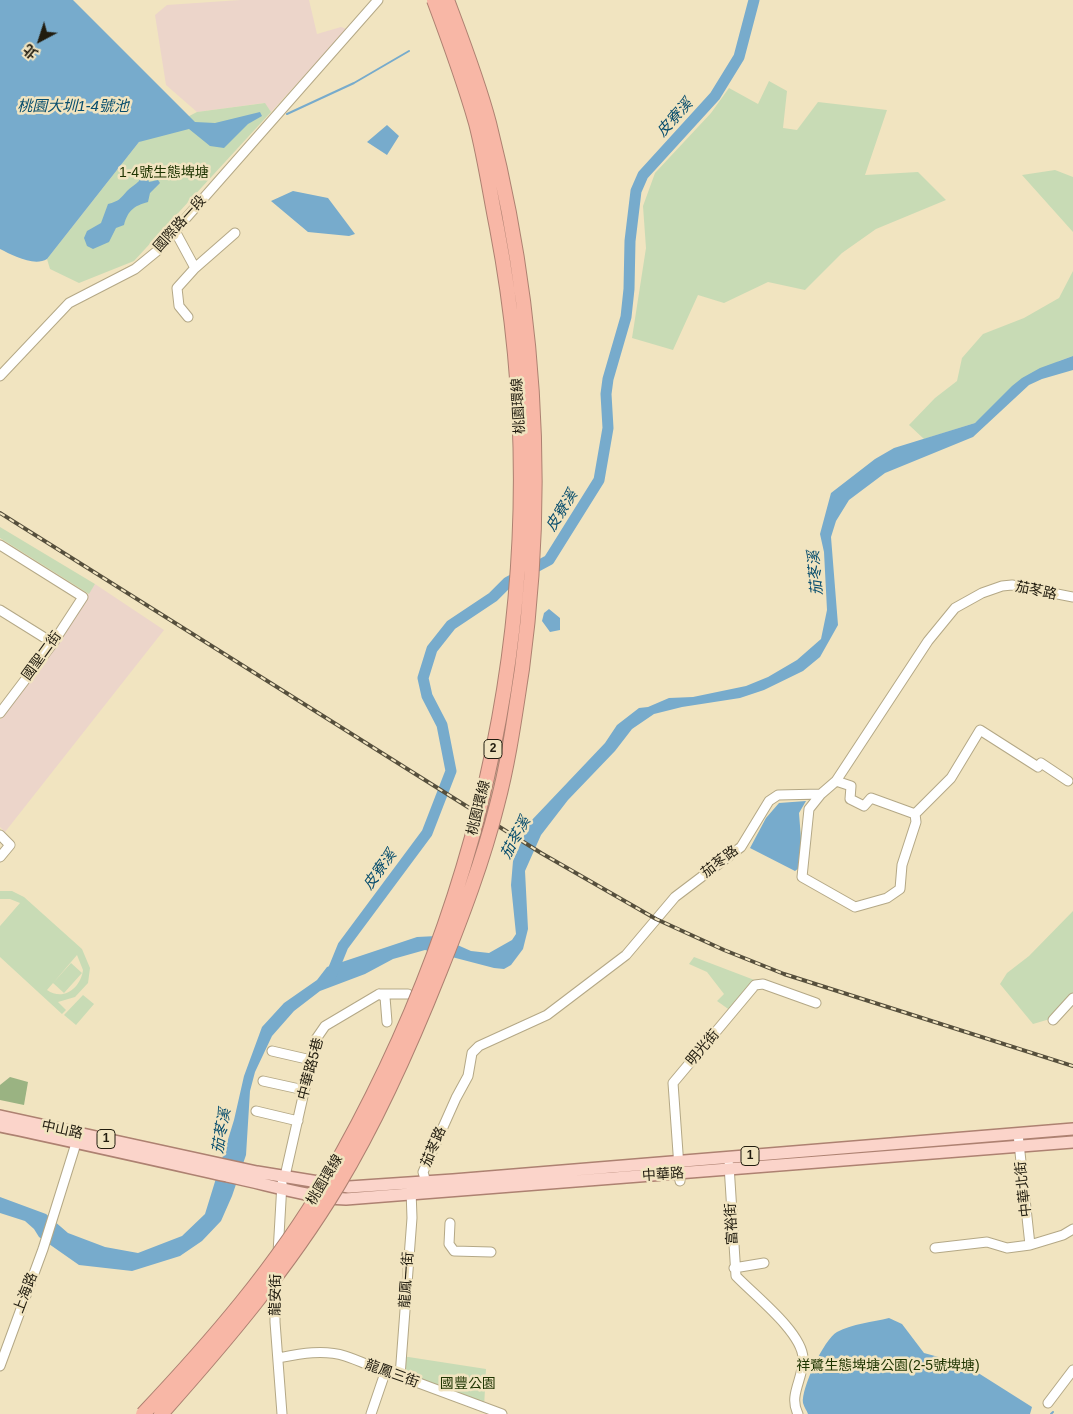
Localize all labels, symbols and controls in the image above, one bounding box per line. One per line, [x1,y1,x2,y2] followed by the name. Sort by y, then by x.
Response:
[15,15,65,65] north arrow
[20,41,41,62] text: 北
[653,95,697,141] water label: 皮寮溪
[17,98,129,116] water label: 桃園大圳1-4號池
[119,165,209,181] park label: 1-4號生態埤塘
[150,192,210,256] street label: 國際路一段
[509,378,529,434] street label: 桃園環線
[542,487,582,535] water label: 皮寮溪
[805,550,827,596] water label: 茄苳溪
[1014,578,1058,604] street label: 茄苳路
[19,628,65,684] street label: 國聖二街
[484,740,502,759] road number: 2
[464,779,494,837] street label: 桃園環線
[497,814,535,862] water label: 茄苳溪
[698,842,742,882] street label: 茄苳路
[359,847,401,893] water label: 皮寮溪
[683,1027,723,1069] street label: 明光街
[295,1036,327,1102] street label: 中華路5巷
[209,1107,235,1155] water label: 茄苳溪
[40,1117,84,1143] street label: 中山路
[418,1124,450,1170] street label: 茄苳路
[97,1130,115,1148] road number: 1
[741,1146,759,1166] road number: 1
[303,1152,347,1208] street label: 桃園環線
[1013,1160,1035,1218] street label: 中華北街
[641,1165,685,1185] street label: 中華路
[723,1203,741,1245] street label: 富裕街
[397,1251,417,1309] street label: 龍鳳一街
[11,1270,41,1316] street label: 上海路
[267,1274,285,1316] street label: 龍安街
[363,1357,421,1391] street label: 龍鳳三街
[796,1358,980,1374] park label: 祥鷺生態埤塘公園(2-5號埤塘)
[440,1376,496,1392] park label: 國豐公園

